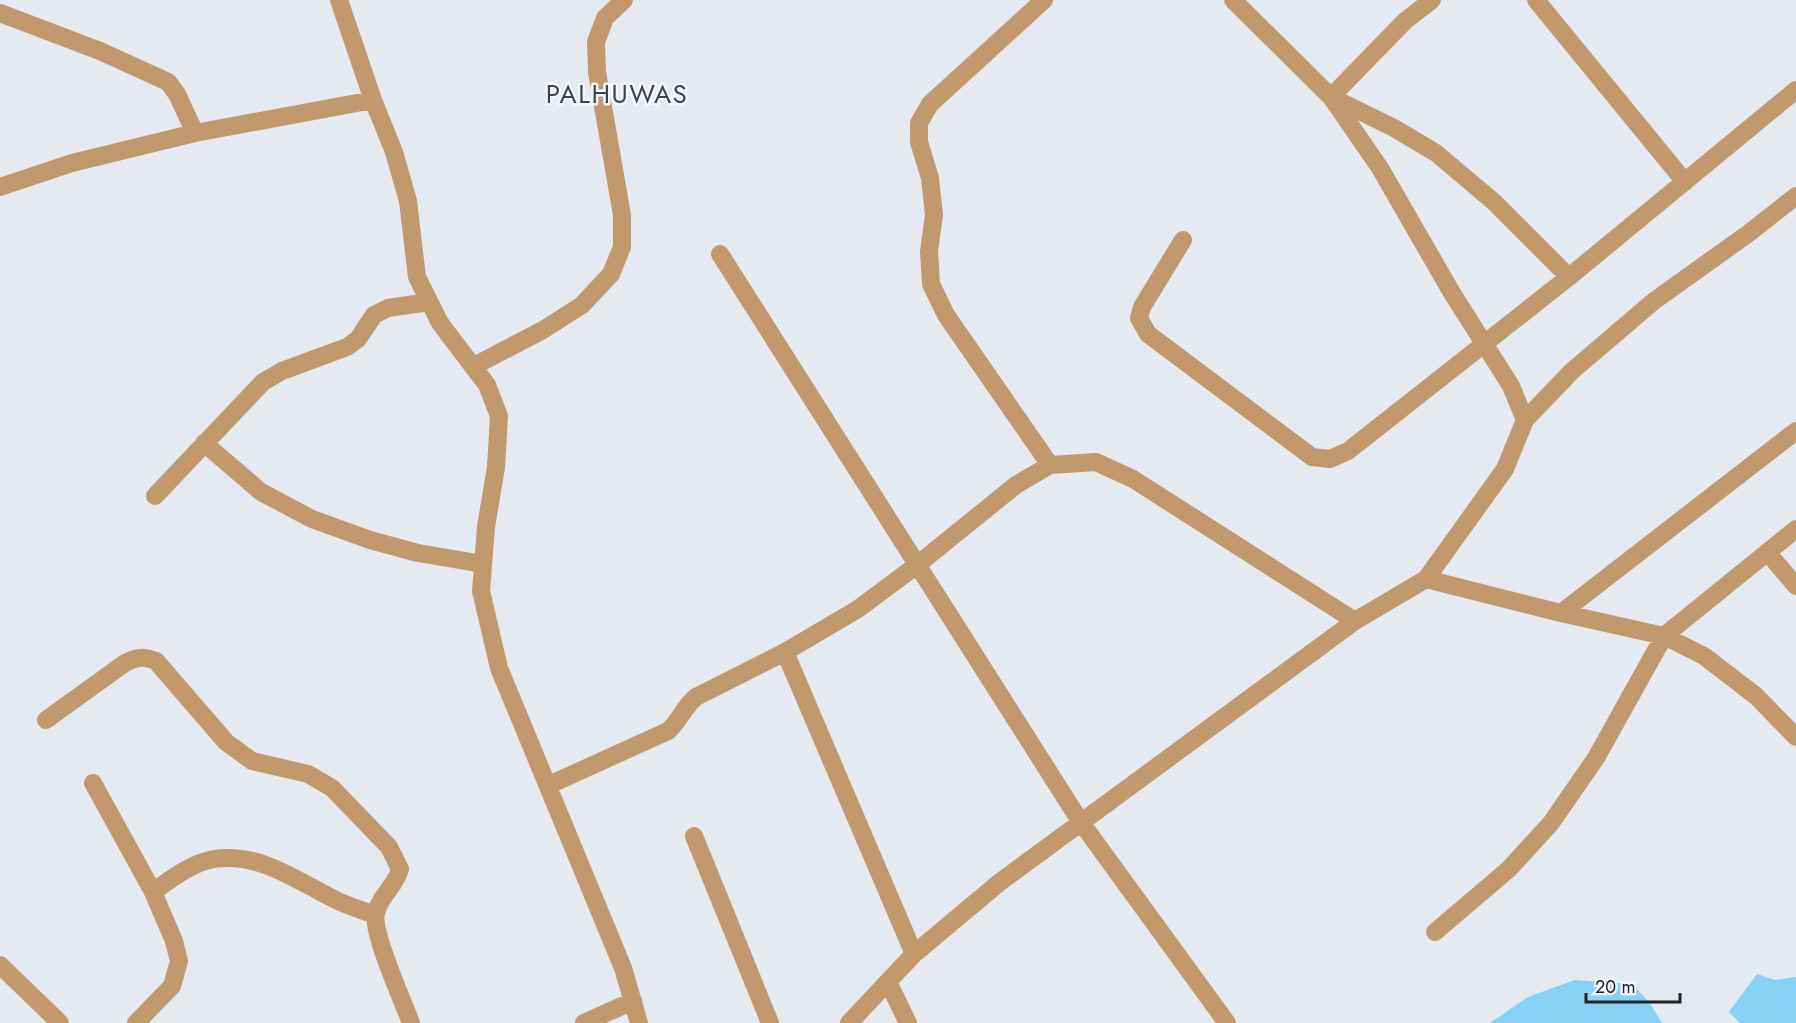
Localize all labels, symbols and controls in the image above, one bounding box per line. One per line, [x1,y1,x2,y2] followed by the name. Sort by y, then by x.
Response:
[546,75,688,113] district label: PALHUWAS
[1586,966,1680,1004] scale bar
[1595,974,1635,1000] text: 20 m

